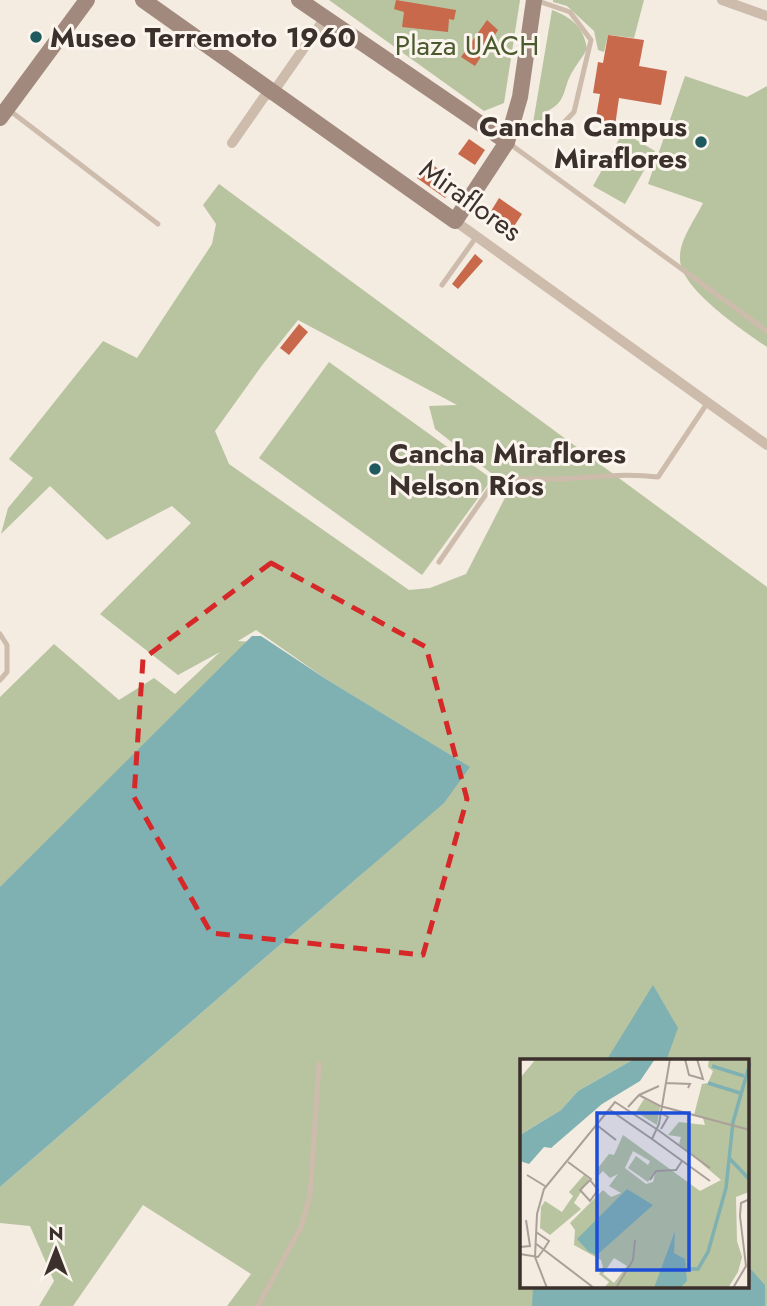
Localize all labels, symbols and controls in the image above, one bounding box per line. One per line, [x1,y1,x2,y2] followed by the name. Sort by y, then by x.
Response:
[50,17,356,58] place label: Museo Terremoto 1960
[395,25,539,66] park label: Plaza UACH
[28,29,44,45] marker: Museo Terremoto 1960
[479,106,687,179] place label: Cancha Campus Miraflores
[693,134,709,150] marker: Cancha Campus Miraflores
[411,149,530,252] street label: Miraflores
[389,433,626,506] place label: Cancha Miraflores Nelson Ríos
[367,461,383,477] marker: Cancha Miraflores Nelson Ríos
[520,1059,750,1288] inset map
[21,1215,91,1285] north arrow
[48,1220,64,1247] text: N

